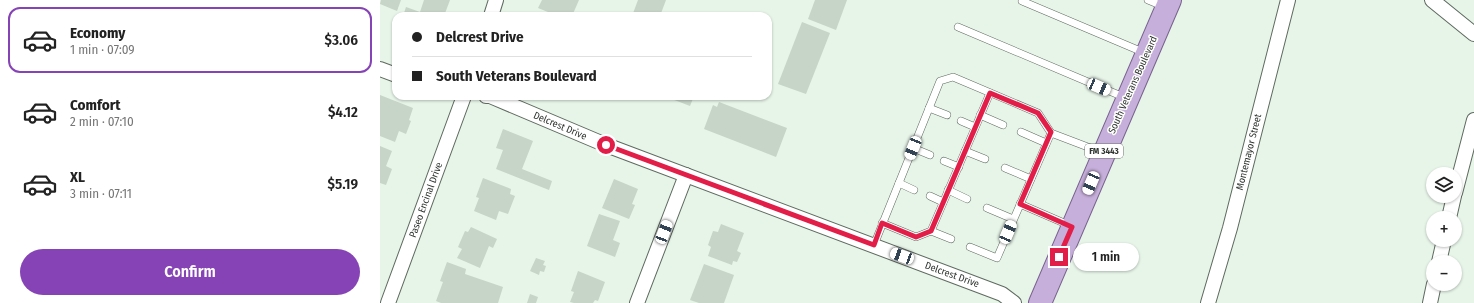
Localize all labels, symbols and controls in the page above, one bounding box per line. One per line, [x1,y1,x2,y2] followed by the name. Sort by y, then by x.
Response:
[22,22,58,58] icon: car
[70,24,125,42] text: Economy
[436,28,524,46] text: Delcrest Drive
[325,31,358,49] text: $3.06
[1106,34,1160,136] street label: South Veterans Boulevard
[70,42,135,57] text: 1 min · 07:09
[436,67,597,85] text: South Veterans Boulevard
[1086,77,1112,97] car
[22,94,58,130] icon: car
[70,96,121,114] text: Comfort
[328,103,358,121] text: $4.12
[531,109,589,143] street label: Delcrest Drive
[1234,112,1264,191] street label: Montemayor Street
[70,114,134,129] text: 2 min · 07:10
[903,135,923,161] car
[597,136,615,154] route start
[1085,144,1123,158] road number: FM 3443
[407,161,445,239] street label: Paseo Encinal Drive
[22,166,58,202] icon: car
[1426,167,1462,291] map controls
[1426,167,1462,203] button: layers
[70,168,85,186] text: XL
[1081,170,1101,196] car
[328,175,358,193] text: $5.19
[70,186,132,201] text: 3 min · 07:11
[1426,211,1462,247] button: +
[654,219,674,245] car
[998,219,1018,245] car
[1073,243,1139,271] callout: 1 min
[889,246,915,266] car
[1050,248,1068,266] route end
[20,249,360,295] button: Confirm
[1092,249,1120,264] text: 1 min
[1426,255,1462,291] button: −
[923,260,981,290] street label: Delcrest Drive

